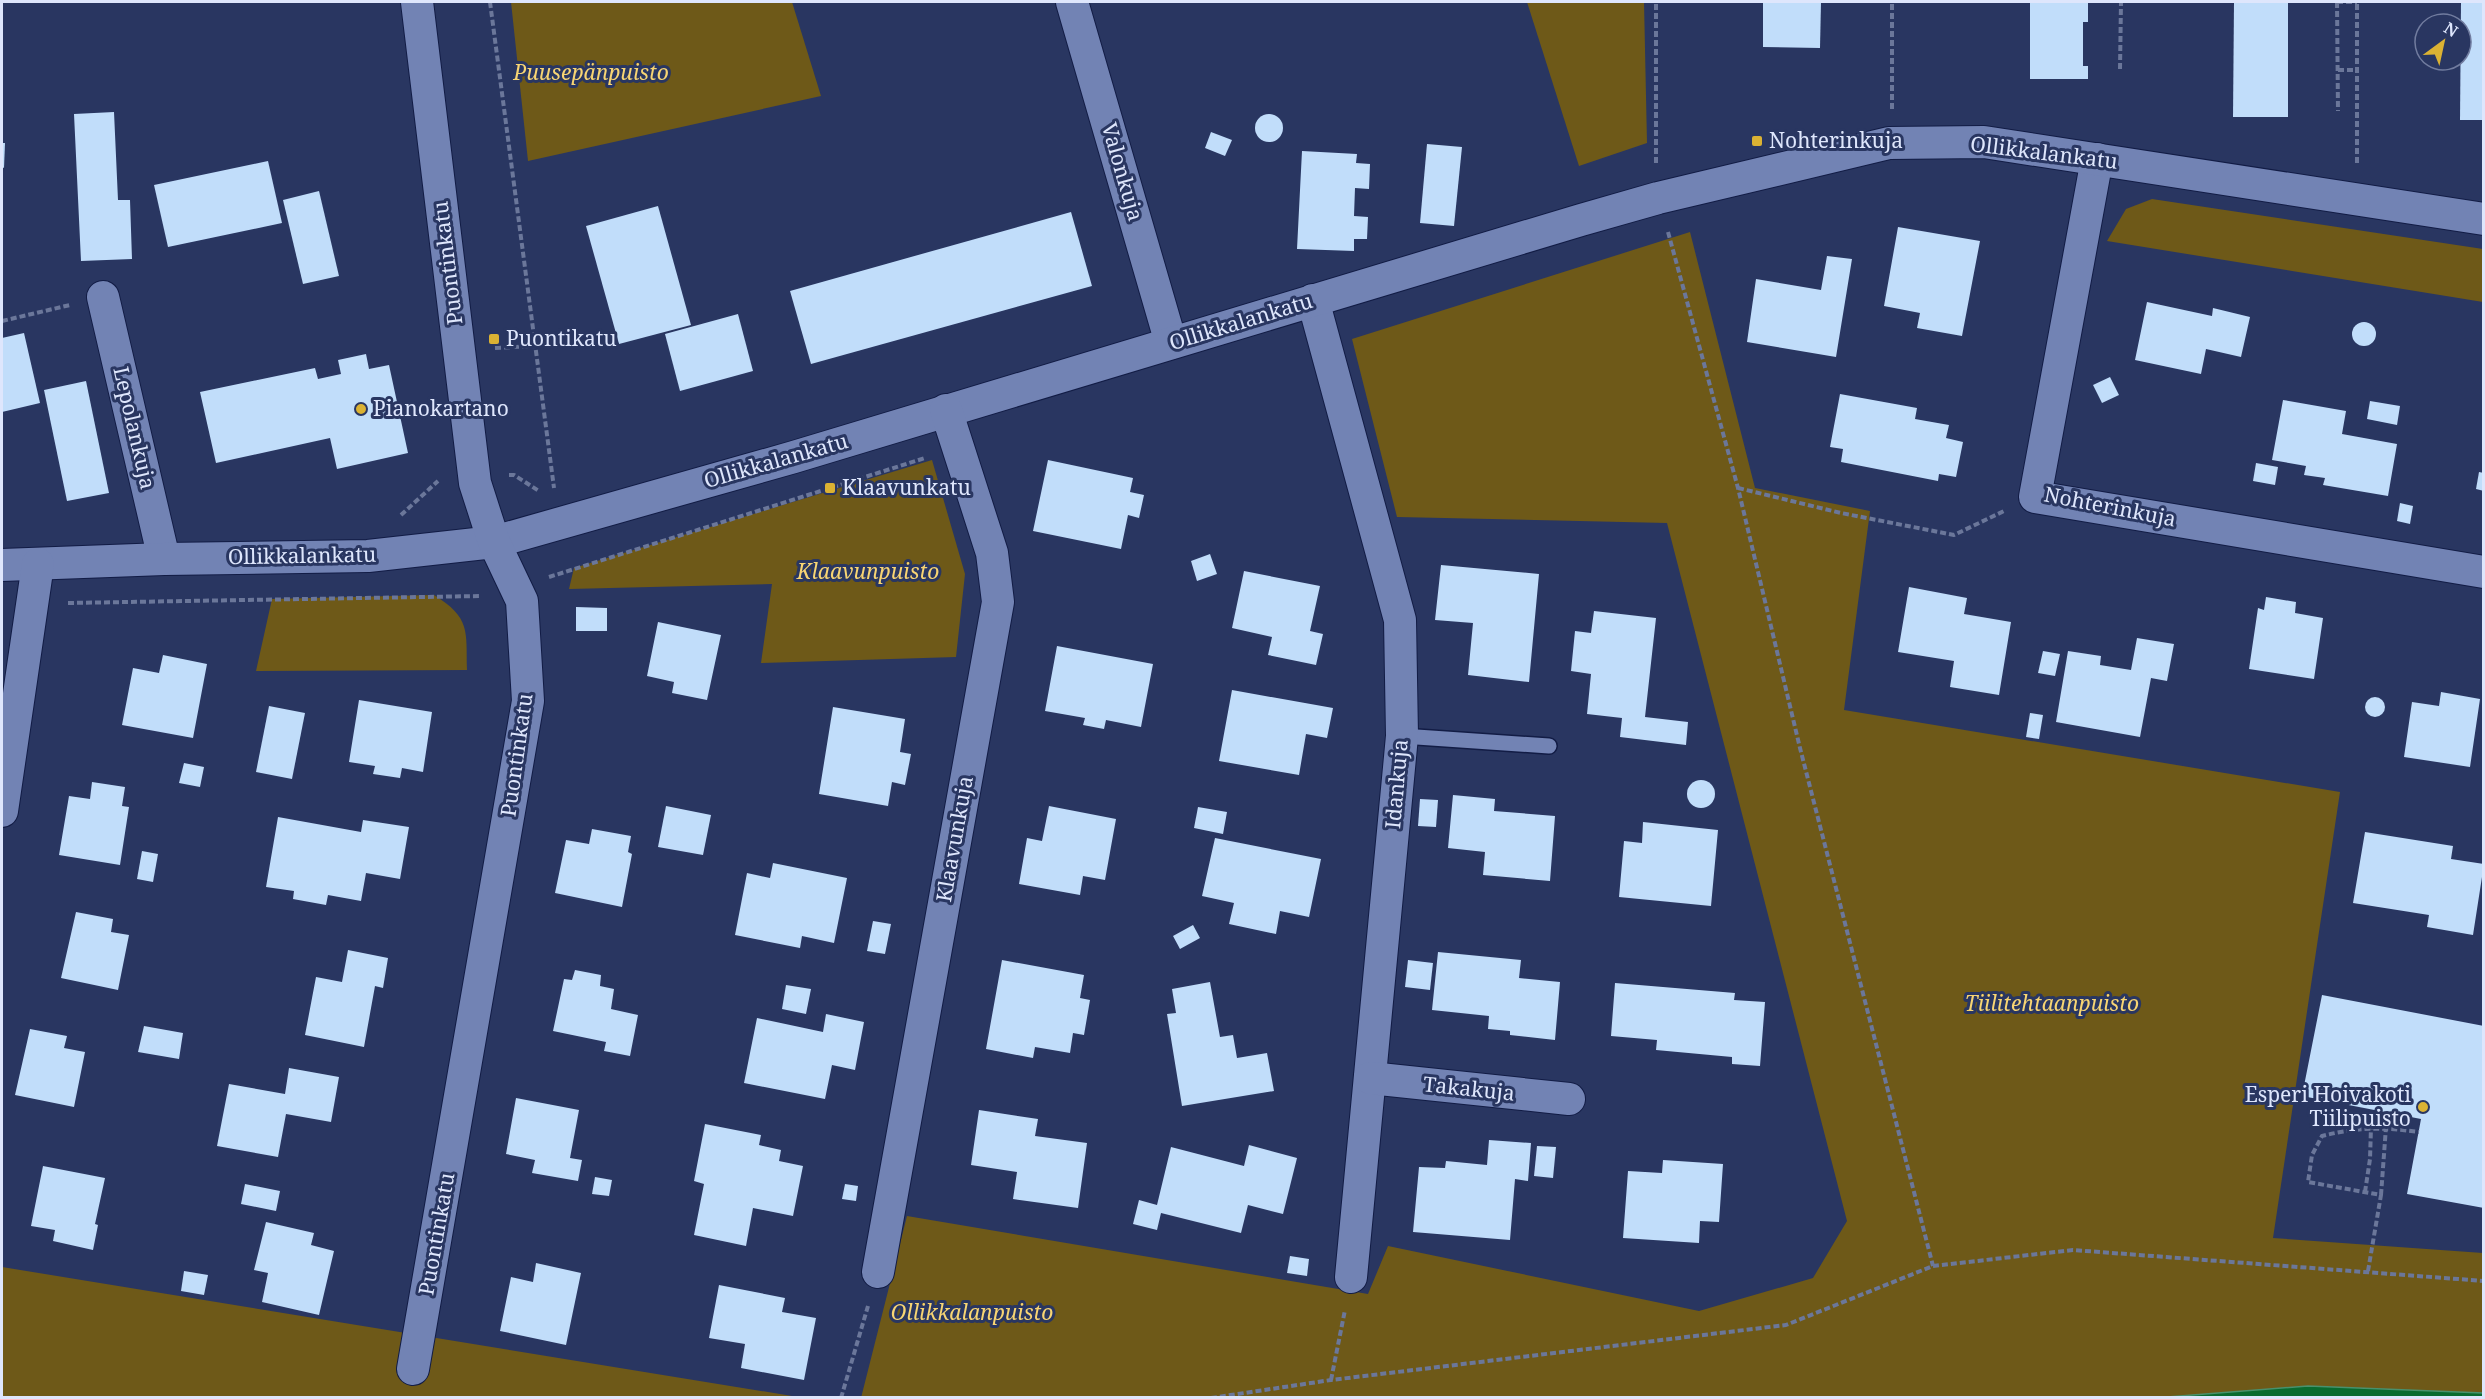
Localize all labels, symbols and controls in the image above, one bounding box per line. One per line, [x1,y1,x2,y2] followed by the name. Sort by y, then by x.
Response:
[2413,12,2473,72] north arrow
[2440,17,2463,42] text: N
[512,58,669,86] park label: Puusepänpuisto
[1096,119,1150,224] street label: Valonkuja
[1769,126,1903,154] place label: Nohterinkuja
[1969,129,2119,175] street label: Ollikkalankatu
[1750,134,1764,148] marker: Nohterinkuja
[426,200,468,326] street label: Puontinkatu
[1166,286,1316,356] street label: Ollikkalankatu
[506,324,617,352] place label: Puontikatu
[487,332,501,346] marker: Puontikatu
[107,364,163,492] street label: Lepolankuja
[373,394,509,422] place label: Pianokartano
[354,402,368,416] marker: Pianokartano
[701,426,851,494] street label: Ollikkalankatu
[842,473,971,501] place label: Klaavunkatu
[2042,479,2179,533] street label: Nohterinkuja
[823,481,837,495] marker: Klaavunkatu
[228,540,376,570] street label: Ollikkalankatu
[796,557,939,585] park label: Klaavunpuisto
[494,691,539,818] street label: Puontinkatu
[1378,738,1414,830] street label: Idankuja
[929,774,979,904] street label: Klaavunkuja
[1965,989,2139,1017] park label: Tiilitehtaanpuisto
[1422,1069,1516,1107] street label: Takakuja
[2245,1080,2411,1132] place label: Esperi Hoivakoti Tiilipuisto
[2416,1100,2430,1114] marker: Esperi Hoivakoti Tiilipuisto
[411,1170,461,1297] street label: Puontinkatu
[891,1298,1053,1326] park label: Ollikkalanpuisto

